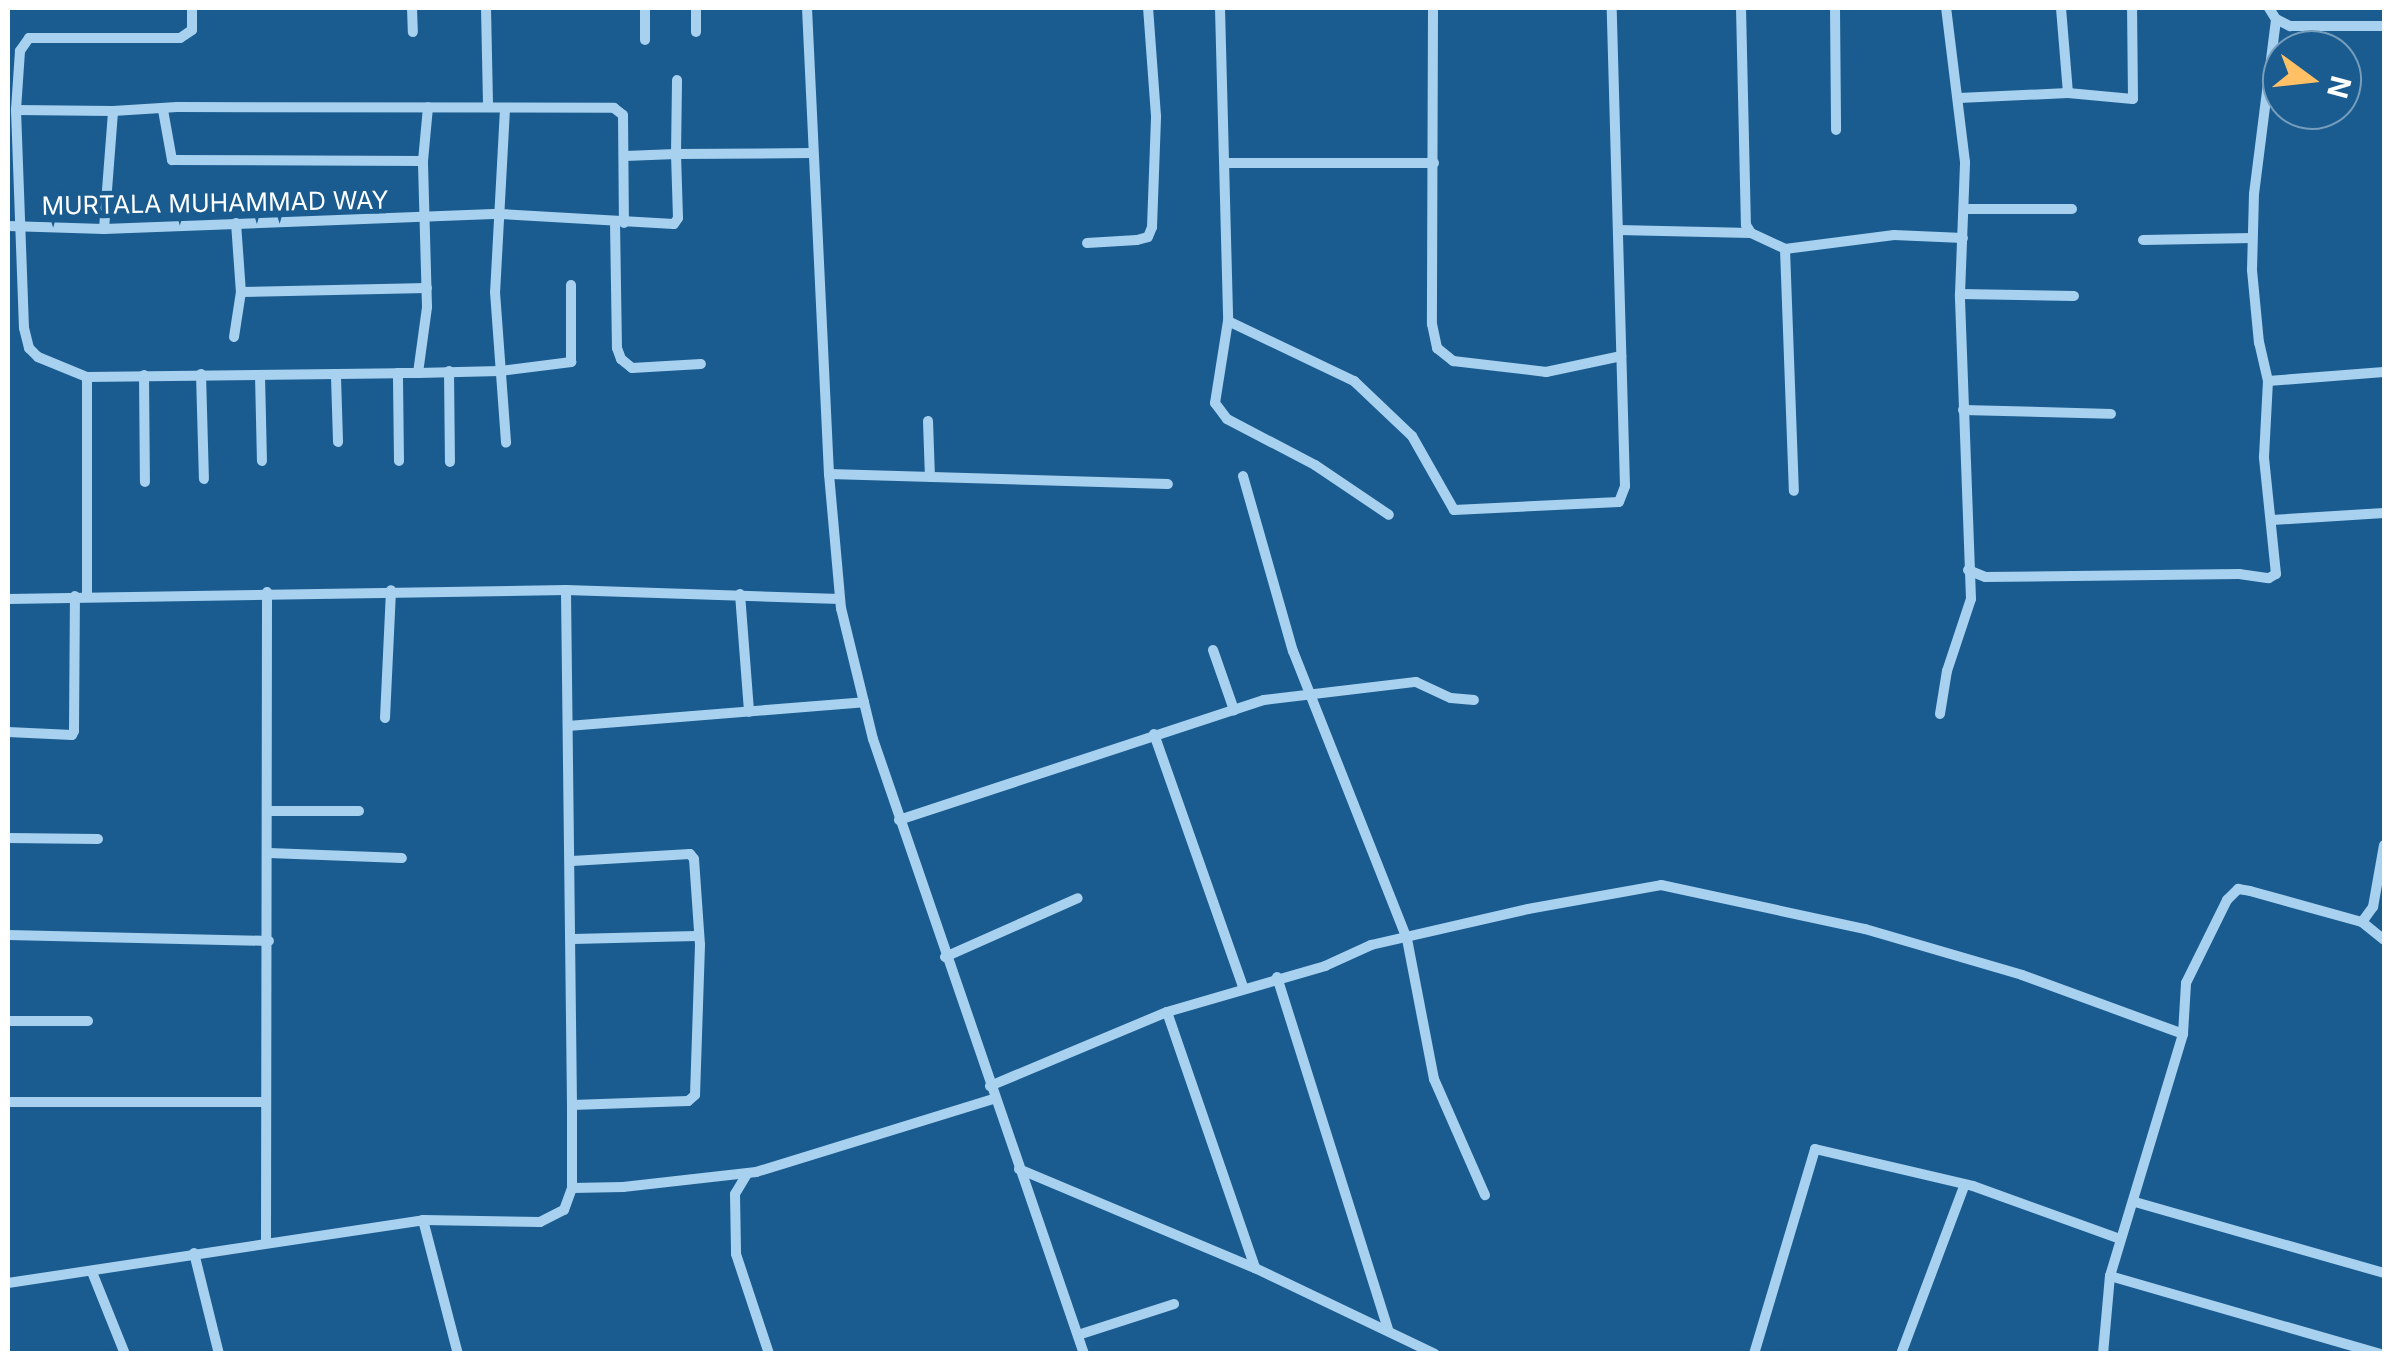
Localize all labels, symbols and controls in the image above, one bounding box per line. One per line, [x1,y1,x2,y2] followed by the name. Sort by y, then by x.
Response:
[2262,30,2362,130] north arrow
[2320,73,2358,102] text: N
[41,185,389,221] street label: MURTALA MUHAMMAD WAY

